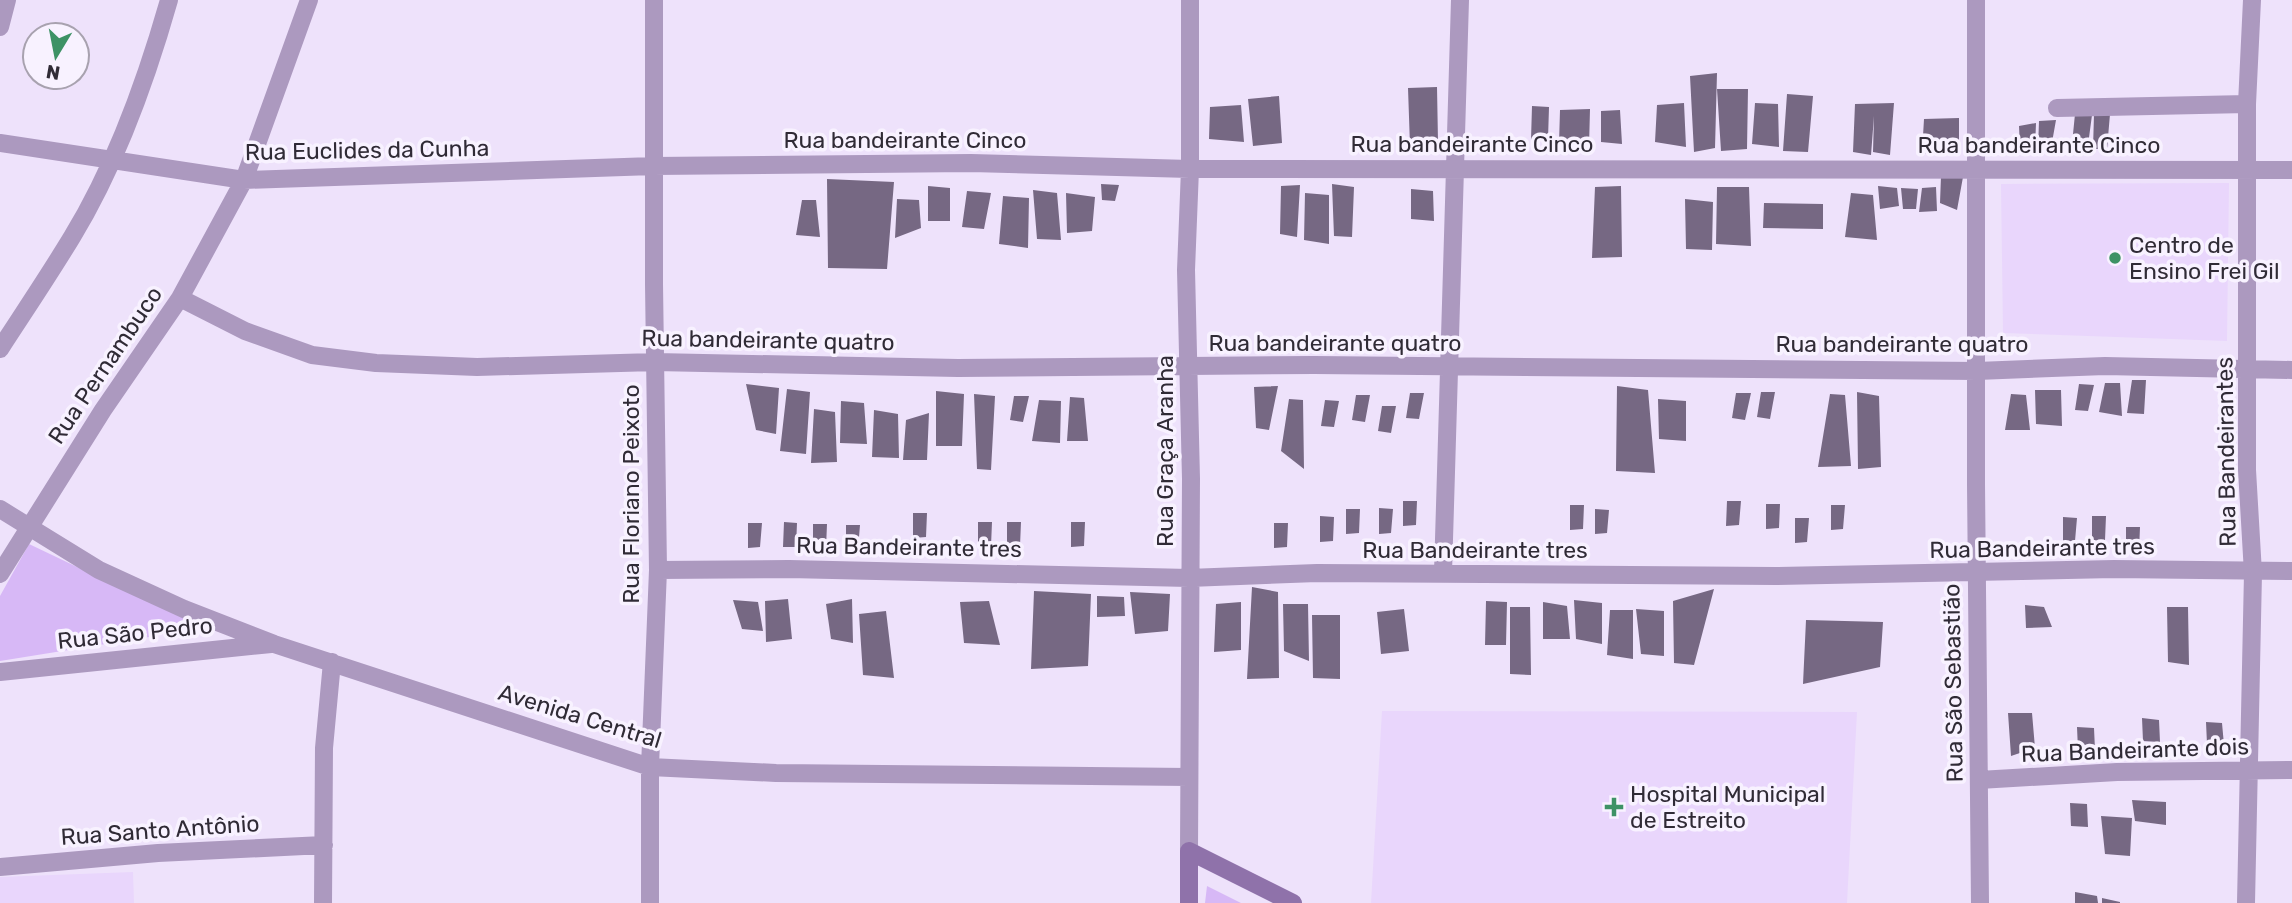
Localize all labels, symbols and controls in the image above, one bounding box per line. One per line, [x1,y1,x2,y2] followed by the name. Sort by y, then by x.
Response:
[21,21,91,91] north arrow
[44,60,62,85] text: N
[784,126,1026,154] street label: Rua bandeirante Cinco
[1351,130,1593,158] street label: Rua bandeirante Cinco
[1918,131,2160,159] street label: Rua bandeirante Cinco
[245,134,489,166] street label: Rua Euclides da Cunha
[2129,231,2279,285] place label: Centro de Ensino Frei Gil
[2107,250,2123,266] marker: Centro de Ensino Frei Gil
[42,281,168,449] street label: Rua Pernambuco
[641,324,895,356] street label: Rua bandeirante quatro
[1208,329,1462,357] street label: Rua bandeirante quatro
[1775,330,2029,358] street label: Rua bandeirante quatro
[1151,355,1179,547] street label: Rua Graça Aranha
[2210,357,2242,547] street label: Rua Bandeirantes
[617,384,645,604] street label: Rua Floriano Peixoto
[796,531,1022,563] street label: Rua Bandeirante tres
[1929,532,2155,564] street label: Rua Bandeirante tres
[1362,536,1588,564] street label: Rua Bandeirante tres
[1937,583,1969,783] street label: Rua São Sebastião
[56,611,214,655] street label: Rua São Pedro
[495,678,665,754] street label: Avenida Central
[2021,732,2249,768] street label: Rua Bandeirante dois
[1630,780,1825,834] place label: Hospital Municipal de Estreito
[1604,797,1624,817] marker: Hospital Municipal de Estreito
[60,809,260,851] street label: Rua Santo Antônio

